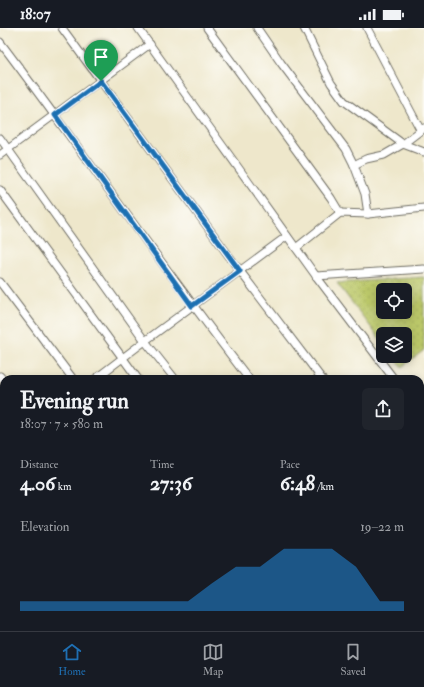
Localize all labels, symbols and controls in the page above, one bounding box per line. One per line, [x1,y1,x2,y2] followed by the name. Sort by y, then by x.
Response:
[20,5,51,24] text: 18:07
[84,40,118,81] pin
[90,46,112,68] icon: arrive
[376,283,412,363] map controls
[376,283,412,319] button: locate
[376,327,412,363] button: layers
[20,387,129,415] text: Evening run
[362,388,404,430] button: share
[20,416,103,432] text: 18:07 · 7 × 580 m
[20,458,58,471] text: Distance
[150,458,174,471] text: Time
[280,458,300,471] text: Pace
[20,471,55,496] text: 4.06
[150,471,192,496] text: 27:36
[280,471,315,496] text: 6:48
[55,480,72,493] text: km
[315,480,334,493] text: /km
[20,519,70,535] text: Elevation
[360,519,404,535] text: 19–22 m
[58,641,86,678] tab: Home
[202,641,224,678] tab: Map
[341,641,366,678] tab: Saved

